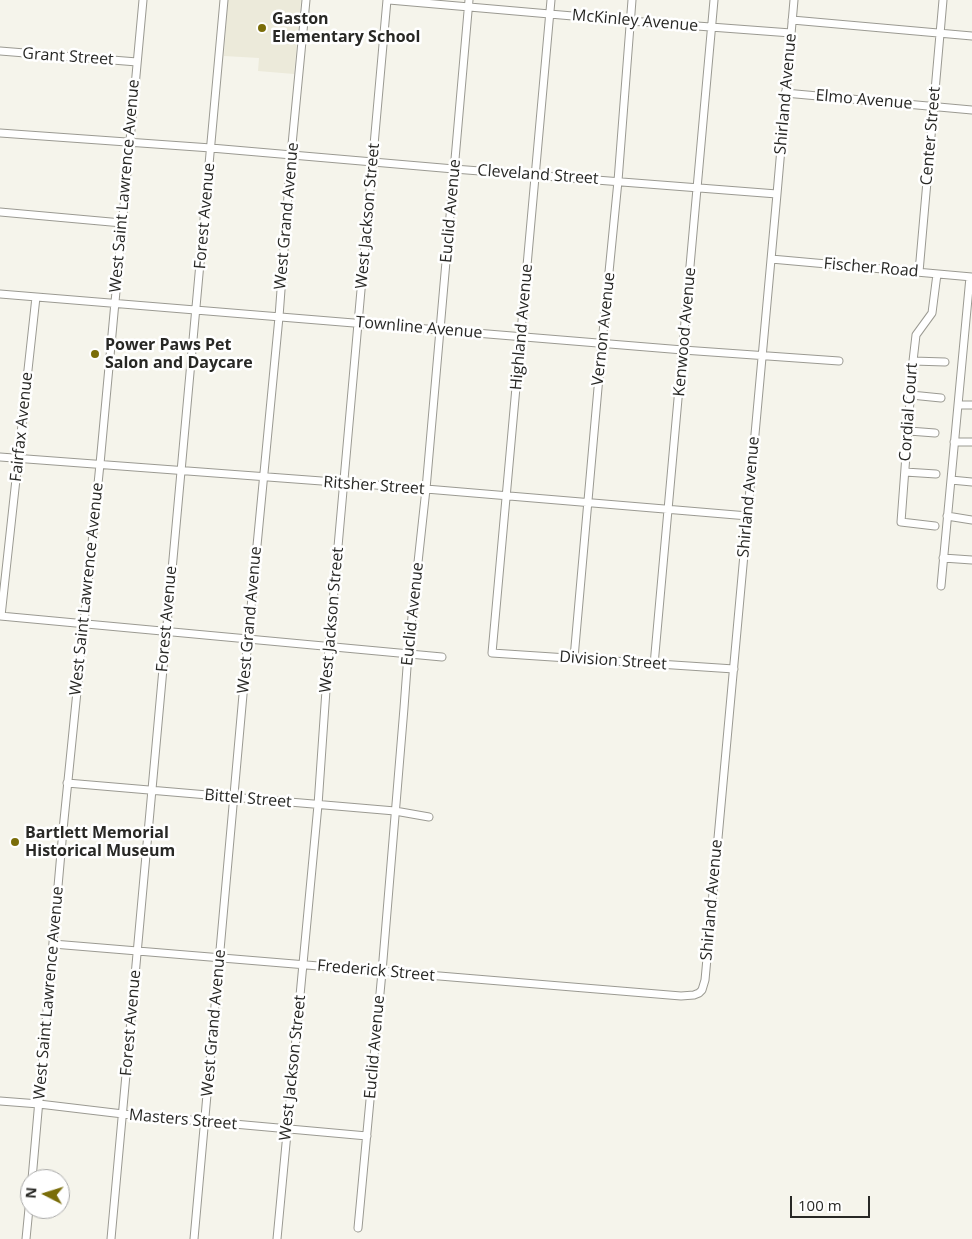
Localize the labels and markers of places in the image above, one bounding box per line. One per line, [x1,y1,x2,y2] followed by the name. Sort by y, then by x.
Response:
[272,9,420,47] place label: Gaston Elementary School
[256,22,268,34] marker: Gaston Elementary School
[105,335,253,373] place label: Power Paws Pet Salon and Daycare
[89,348,101,360] marker: Power Paws Pet Salon and Daycare
[25,823,175,861] place label: Bartlett Memorial Historical Museum
[9,836,21,848] marker: Bartlett Memorial Historical Museum

